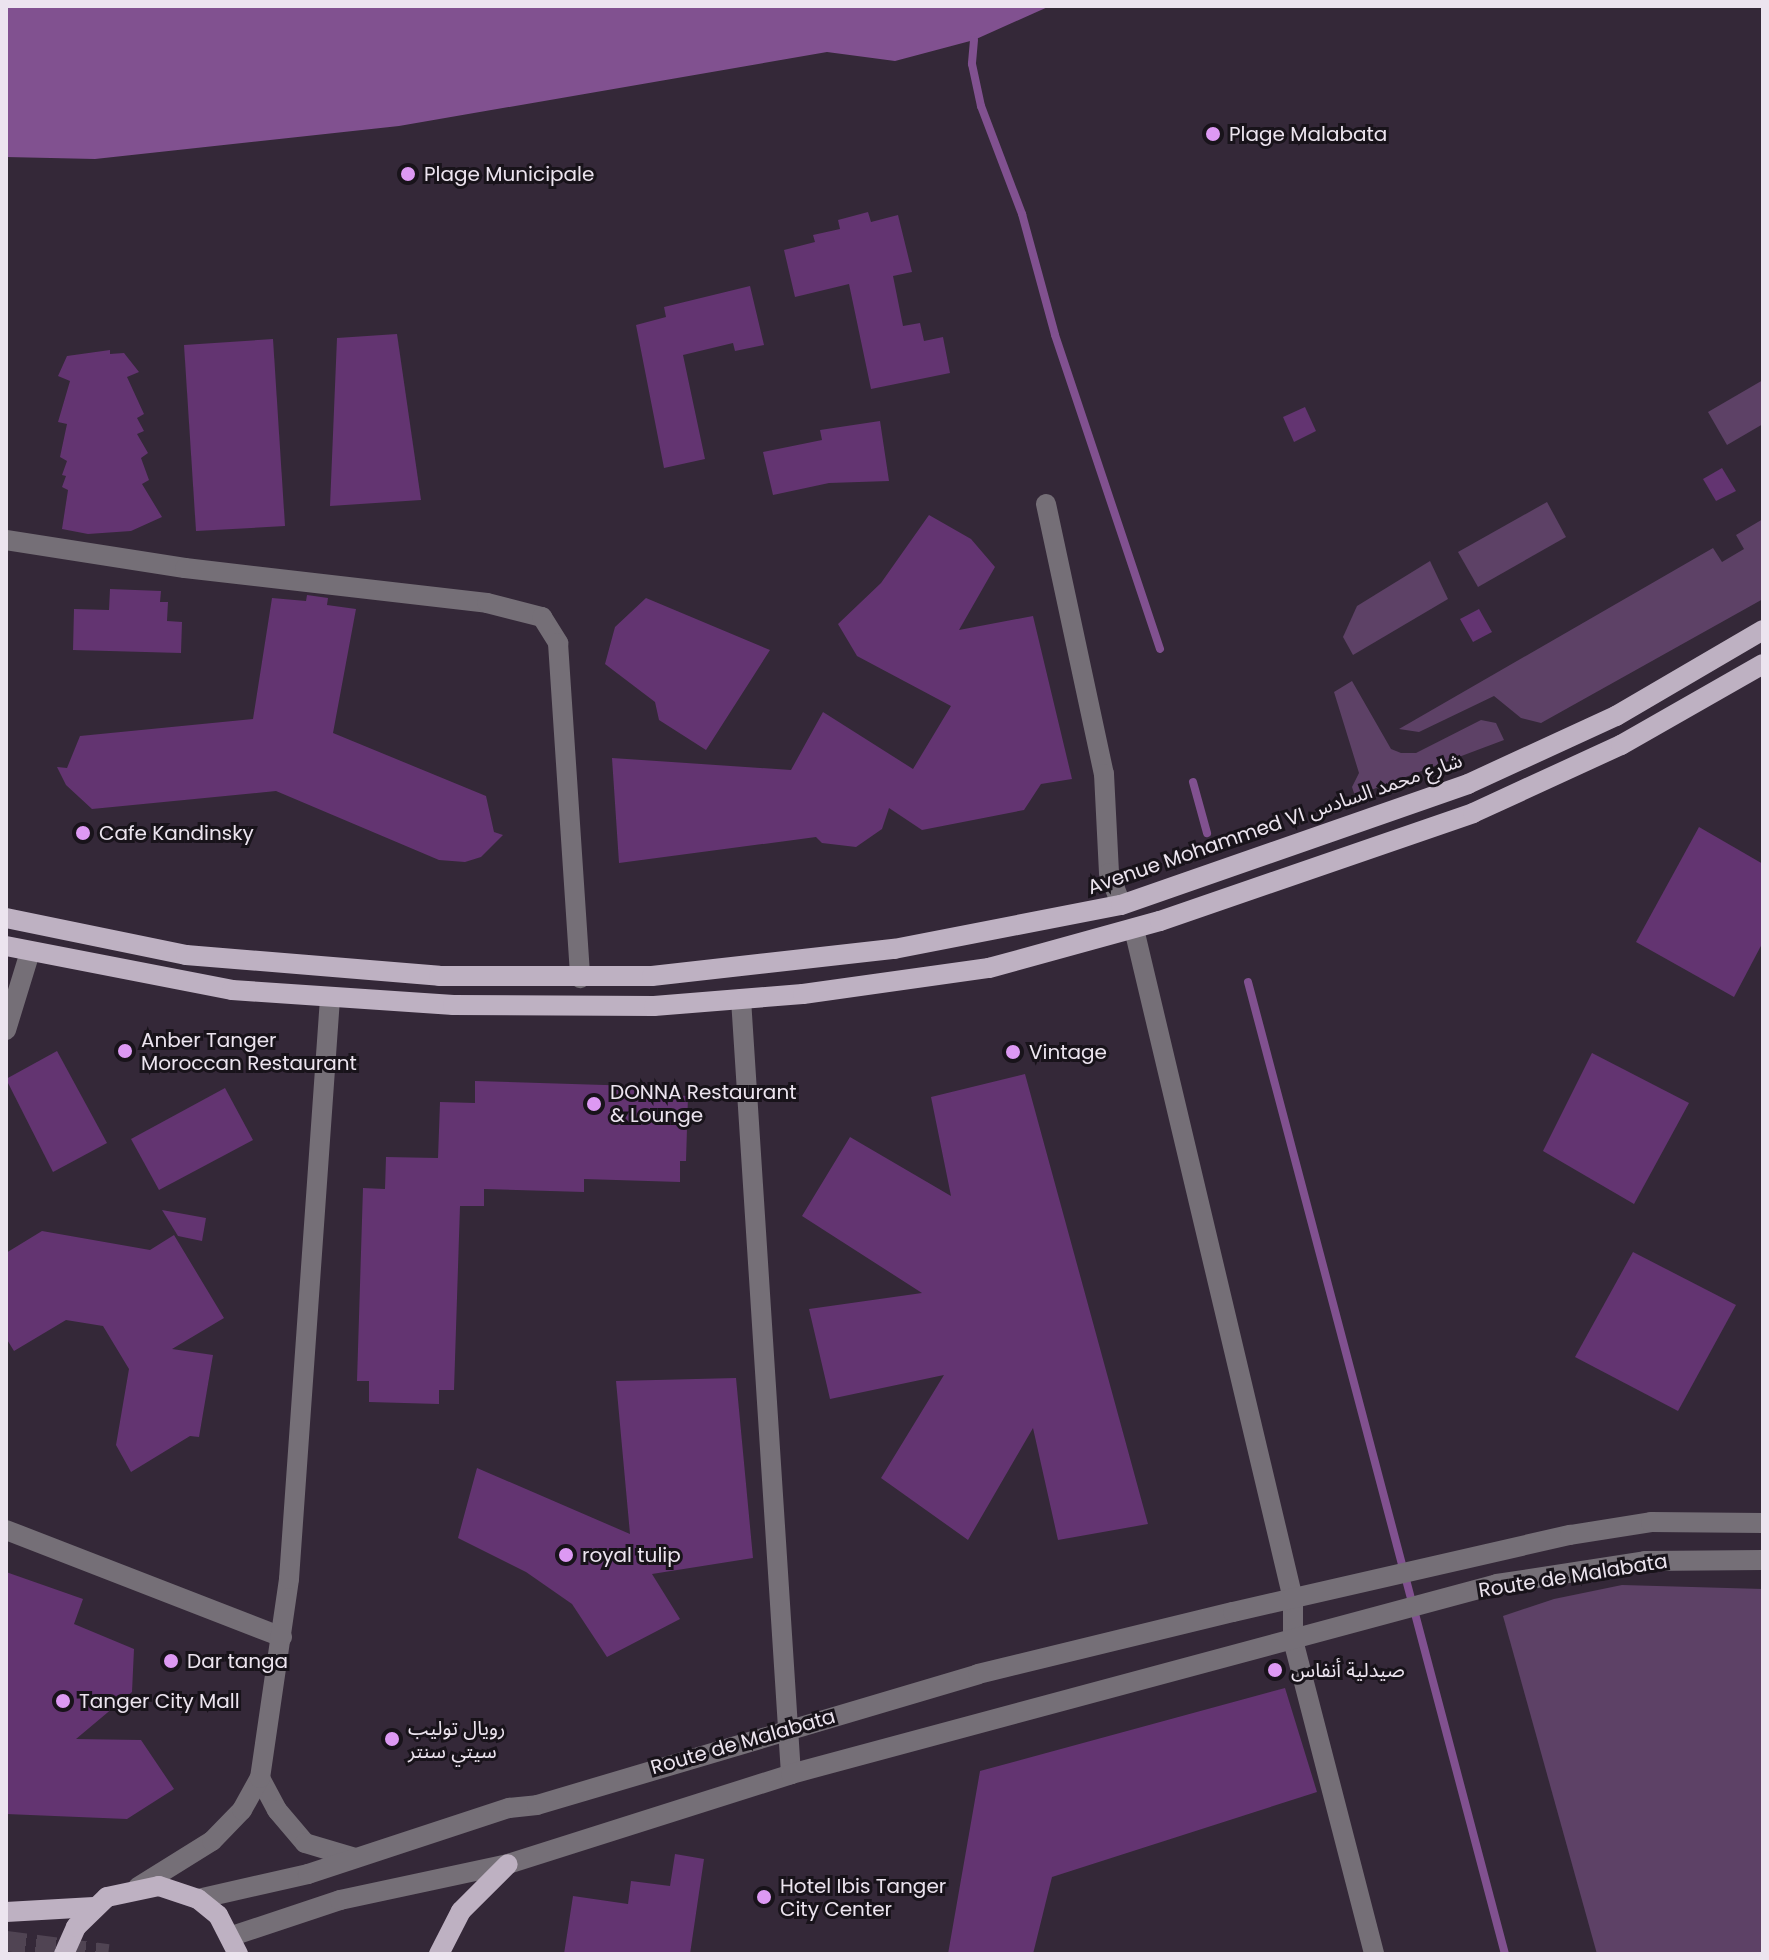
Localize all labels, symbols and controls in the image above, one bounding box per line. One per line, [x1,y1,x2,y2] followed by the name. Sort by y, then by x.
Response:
[1229,122,1387,146] place label: Plage Malabata
[1204,125,1222,143] marker: Plage Malabata
[424,162,594,186] place label: Plage Municipale
[399,165,417,183] marker: Plage Municipale
[1085,748,1465,900] street label: Avenue Mohammed VI شارع محمد السادس
[99,821,254,845] place label: Cafe Kandinsky
[74,824,92,842] marker: Cafe Kandinsky
[141,1028,357,1075] place label: Anber Tanger Moroccan Restaurant
[1029,1040,1107,1064] place label: Vintage
[116,1042,134,1060] marker: Anber Tanger Moroccan Restaurant
[1004,1043,1022,1061] marker: Vintage
[610,1080,796,1127] place label: DONNA Restaurant & Lounge
[585,1095,603,1113] marker: DONNA Restaurant & Lounge
[582,1543,681,1567] place label: royal tulip
[557,1546,575,1564] marker: royal tulip
[1477,1549,1669,1603] street label: Route de Malabata
[187,1649,288,1673] place label: Dar tanga
[162,1652,180,1670] marker: Dar tanga
[1291,1658,1405,1682] place label: صيدلية أنفاس
[1266,1661,1284,1679] marker: صيدلية أنفاس
[79,1689,240,1713] place label: Tanger City Mall
[54,1692,72,1710] marker: Tanger City Mall
[648,1704,838,1780] street label: Route de Malabata
[408,1716,505,1763] place label: رويال توليب سيتي سنتر
[383,1730,401,1748] marker: رويال توليب سيتي سنتر
[780,1874,946,1921] place label: Hotel Ibis Tanger City Center
[755,1888,773,1906] marker: Hotel Ibis Tanger City Center

